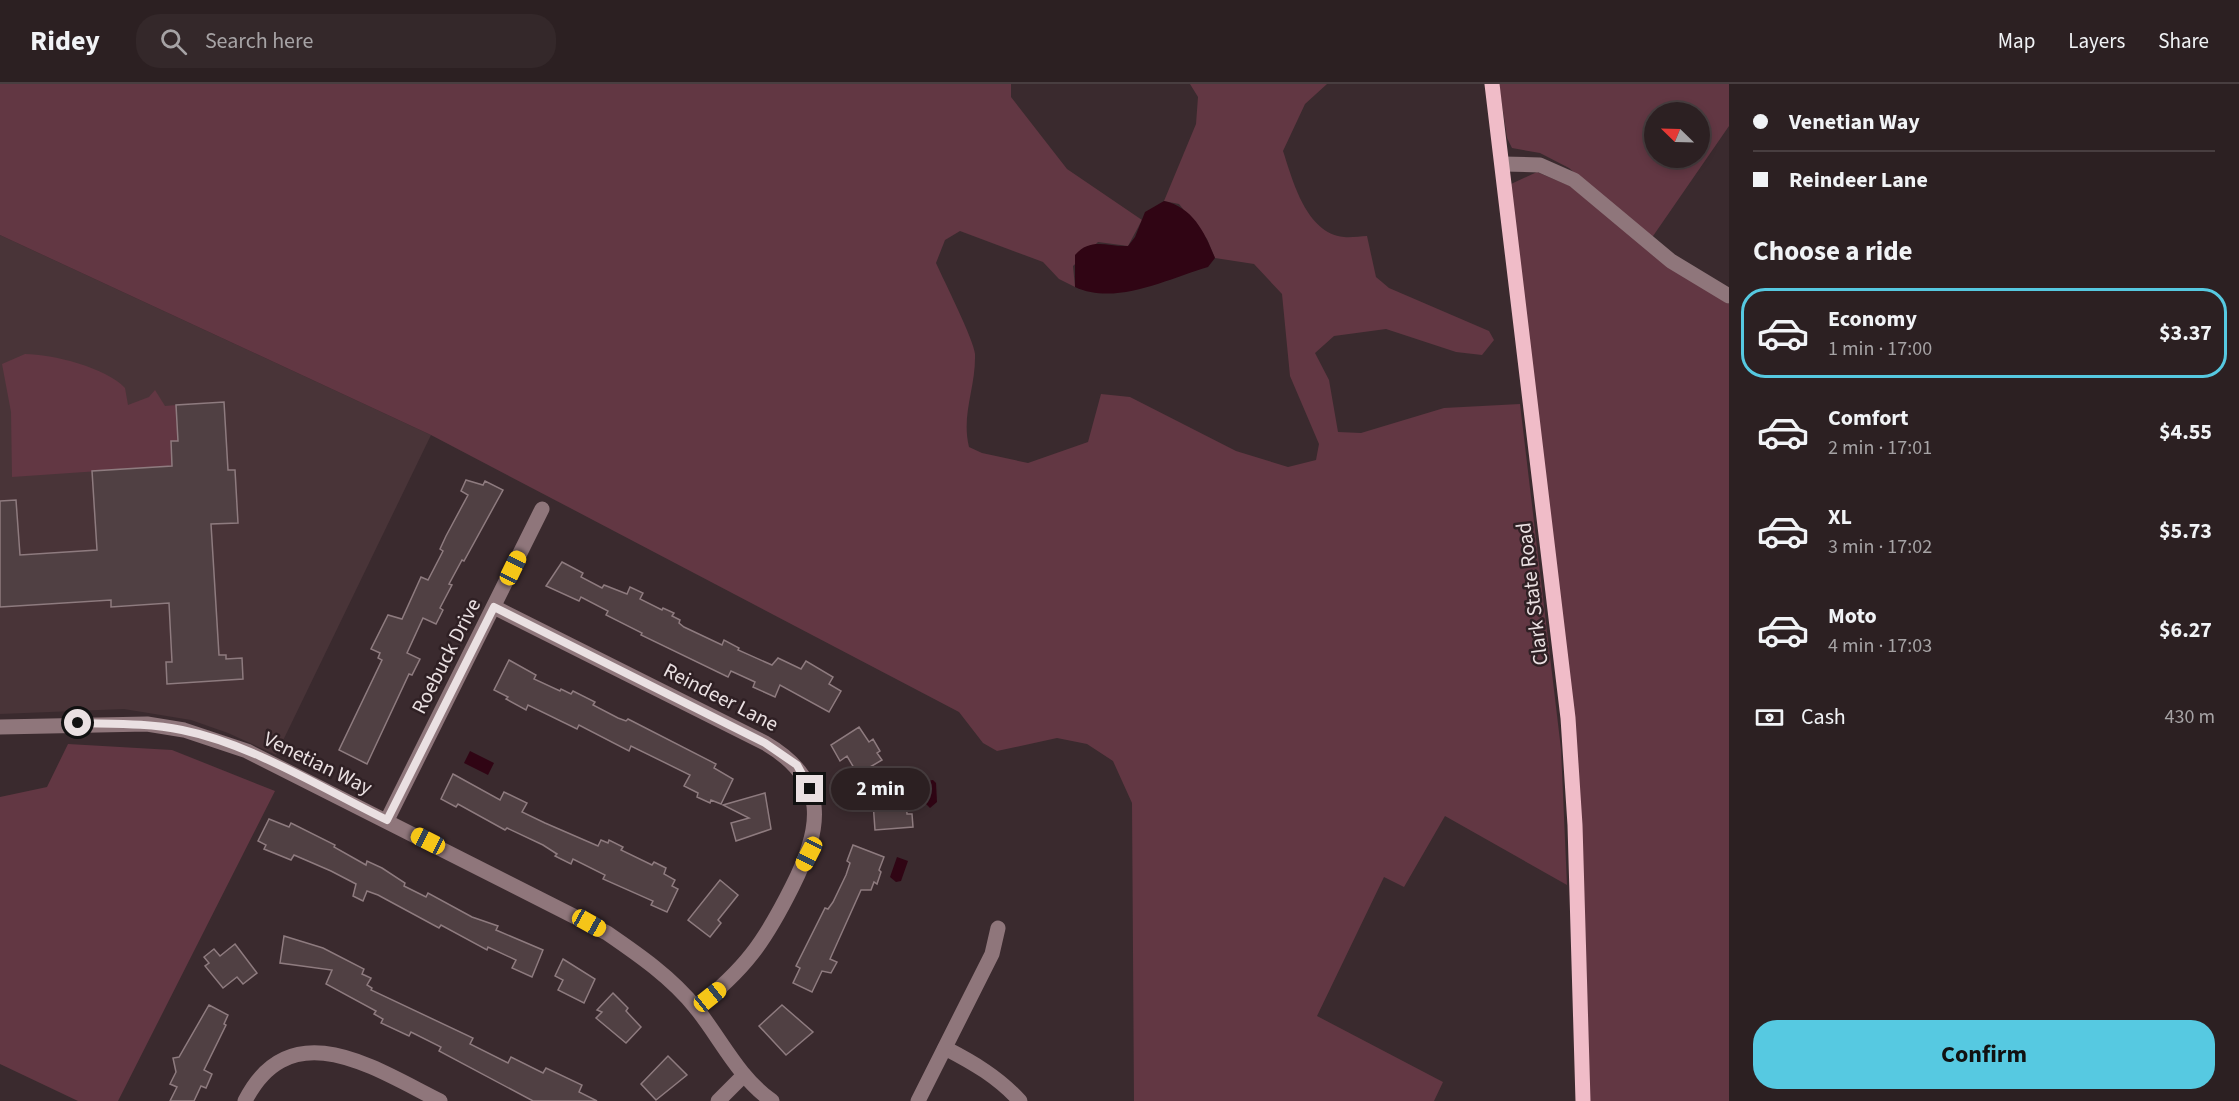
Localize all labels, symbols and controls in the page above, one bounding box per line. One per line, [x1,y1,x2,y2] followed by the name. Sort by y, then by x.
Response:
[136,14,556,68] search box
[30,21,100,61] text: Ridey
[157,25,190,58] icon: search
[205,25,313,57] text: Search here
[1998,26,2035,56] text: Map
[2068,26,2125,56] text: Layers
[2158,26,2209,56] text: Share
[1644,102,1710,168] north arrow
[1644,102,1710,168] map controls
[1789,106,1920,138] text: Venetian Way
[1789,164,1928,196] text: Reindeer Lane
[1753,232,1913,271] text: Choose a ride
[1828,303,1917,335] text: Economy
[1756,306,1810,360] icon: car
[2159,317,2212,349] text: $3.37
[1828,335,1932,363] text: 1 min · 17:00
[1828,402,1909,434] text: Comfort
[1756,405,1810,459] icon: car
[2159,416,2212,448] text: $4.55
[1828,434,1932,462] text: 2 min · 17:01
[1828,501,1852,533] text: XL
[1756,504,1810,558] icon: car
[2159,515,2212,547] text: $5.73
[1508,521,1556,667] street label: Clark State Road
[1828,533,1932,561] text: 3 min · 17:02
[497,548,529,588] car
[404,593,488,719] street label: Roebuck Drive
[1828,600,1877,632] text: Moto
[1756,603,1810,657] icon: car
[2159,614,2212,646] text: $6.27
[1828,632,1932,660] text: 4 min · 17:03
[658,655,784,739] street label: Reindeer Lane
[1753,701,1786,734] icon: cash
[1801,701,1846,733] text: Cash
[2165,703,2215,731] text: 430 m
[64,709,91,736] route start
[259,724,378,802] street label: Venetian Way
[831,768,930,810] callout: 2 min
[796,775,823,802] route end
[856,775,905,803] text: 2 min
[408,825,448,857] car
[793,834,825,874] car
[569,906,609,940] car
[690,979,730,1015] car
[1753,1020,2215,1089] button: Confirm

